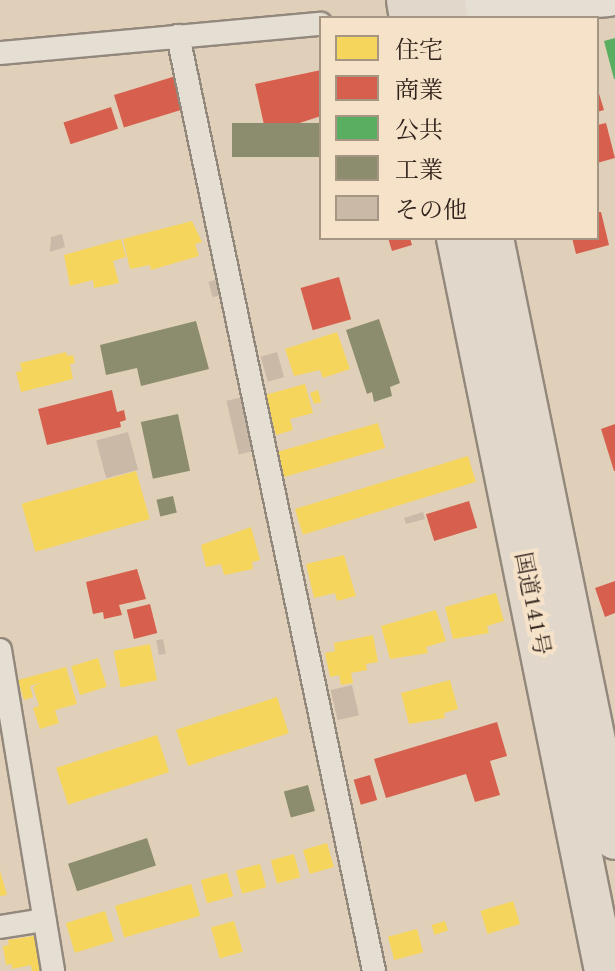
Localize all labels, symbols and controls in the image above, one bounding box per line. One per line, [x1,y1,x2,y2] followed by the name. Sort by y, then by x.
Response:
[319,16,599,240] legend
[395,40,443,64] text: 住宅
[395,80,443,104] text: 商業
[395,120,443,144] text: 公共
[395,160,443,184] text: 工業
[395,200,467,224] text: その他
[508,550,554,658] street label: 国道141号

